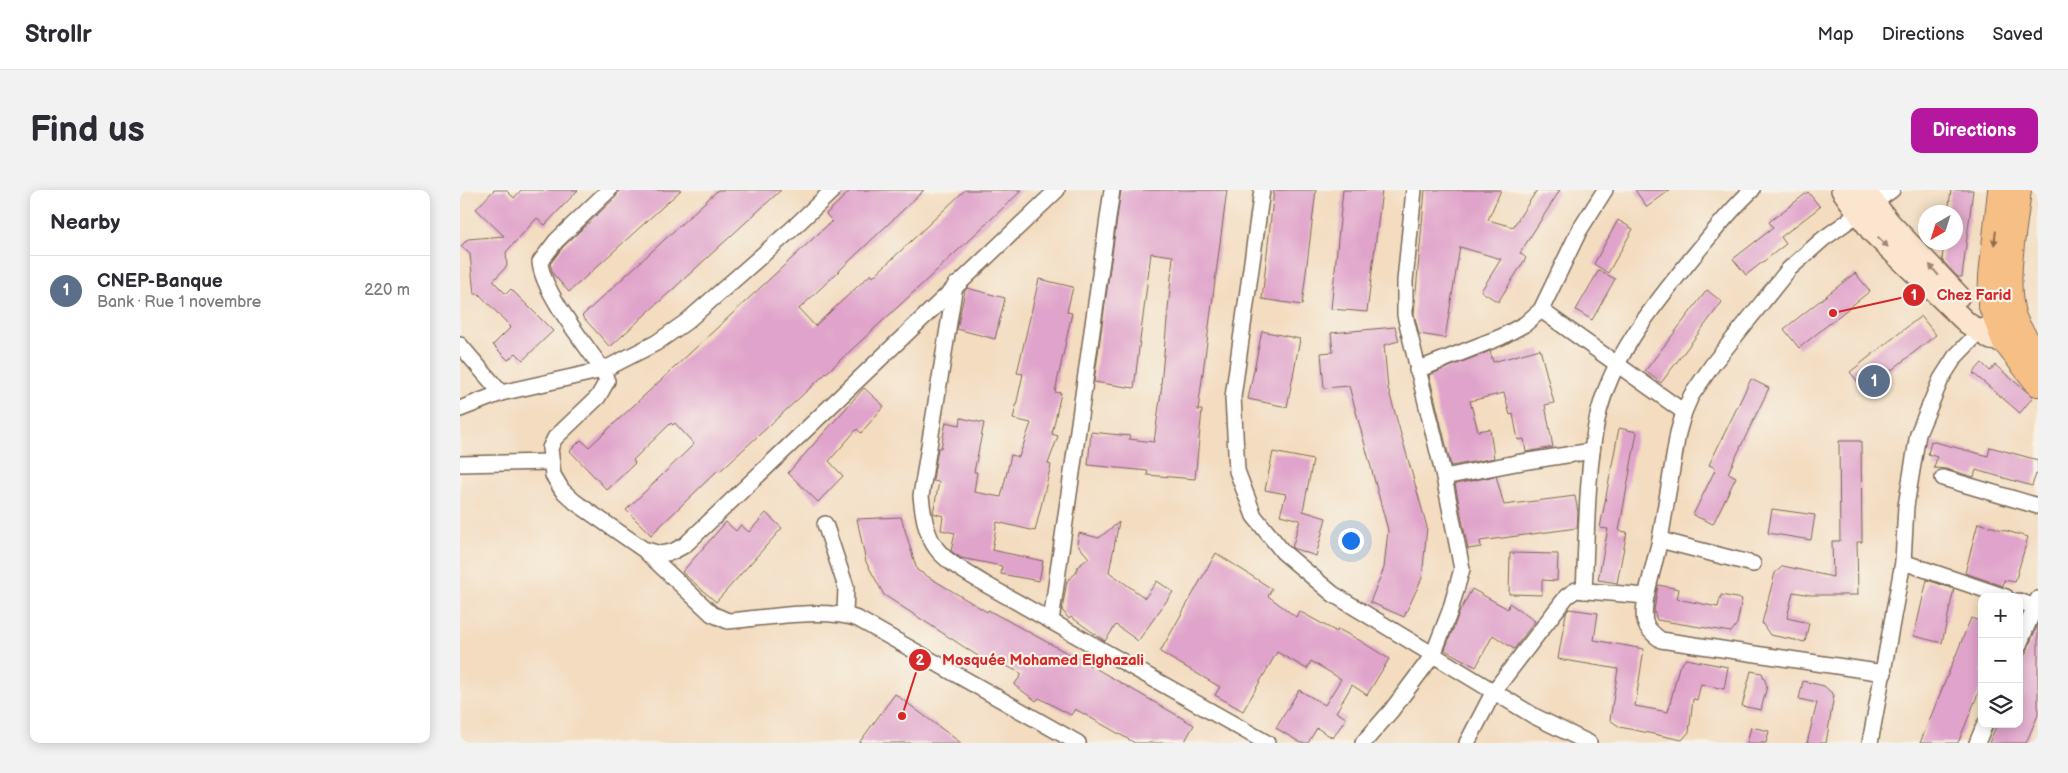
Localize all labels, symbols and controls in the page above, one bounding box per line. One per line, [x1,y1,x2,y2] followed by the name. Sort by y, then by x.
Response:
[25,20,92,49] text: Strollr
[1818,24,1854,45] text: Map
[1882,24,1964,45] text: Directions
[1992,24,2043,45] text: Saved
[1911,108,2038,153] button: Directions
[30,109,145,152] text: Find us
[1918,205,1963,250] north arrow
[50,210,120,235] text: Nearby
[1991,231,1999,247] one-way arrow
[1877,236,1889,248] one-way arrow
[1928,264,1939,277] one-way arrow
[97,270,223,293] text: CNEP-Banque
[1902,280,2021,310] callout: Chez Farid
[63,281,69,300] text: 1
[364,281,410,300] text: 220 m
[1911,286,1917,305] text: 1
[1937,286,2011,305] text: Chez Farid
[97,293,261,312] text: Bank · Rue 1 novembre
[1858,362,1890,400] pin: 1
[1338,528,1364,554] your location
[1978,593,2023,728] map controls
[1978,593,2023,638] button: +
[1978,638,2023,683] button: −
[908,645,1154,675] callout: Mosquée Mohamed Elghazali
[916,651,925,670] text: 2
[942,651,1144,670] text: Mosquée Mohamed Elghazali
[1978,683,2023,728] button: layers

